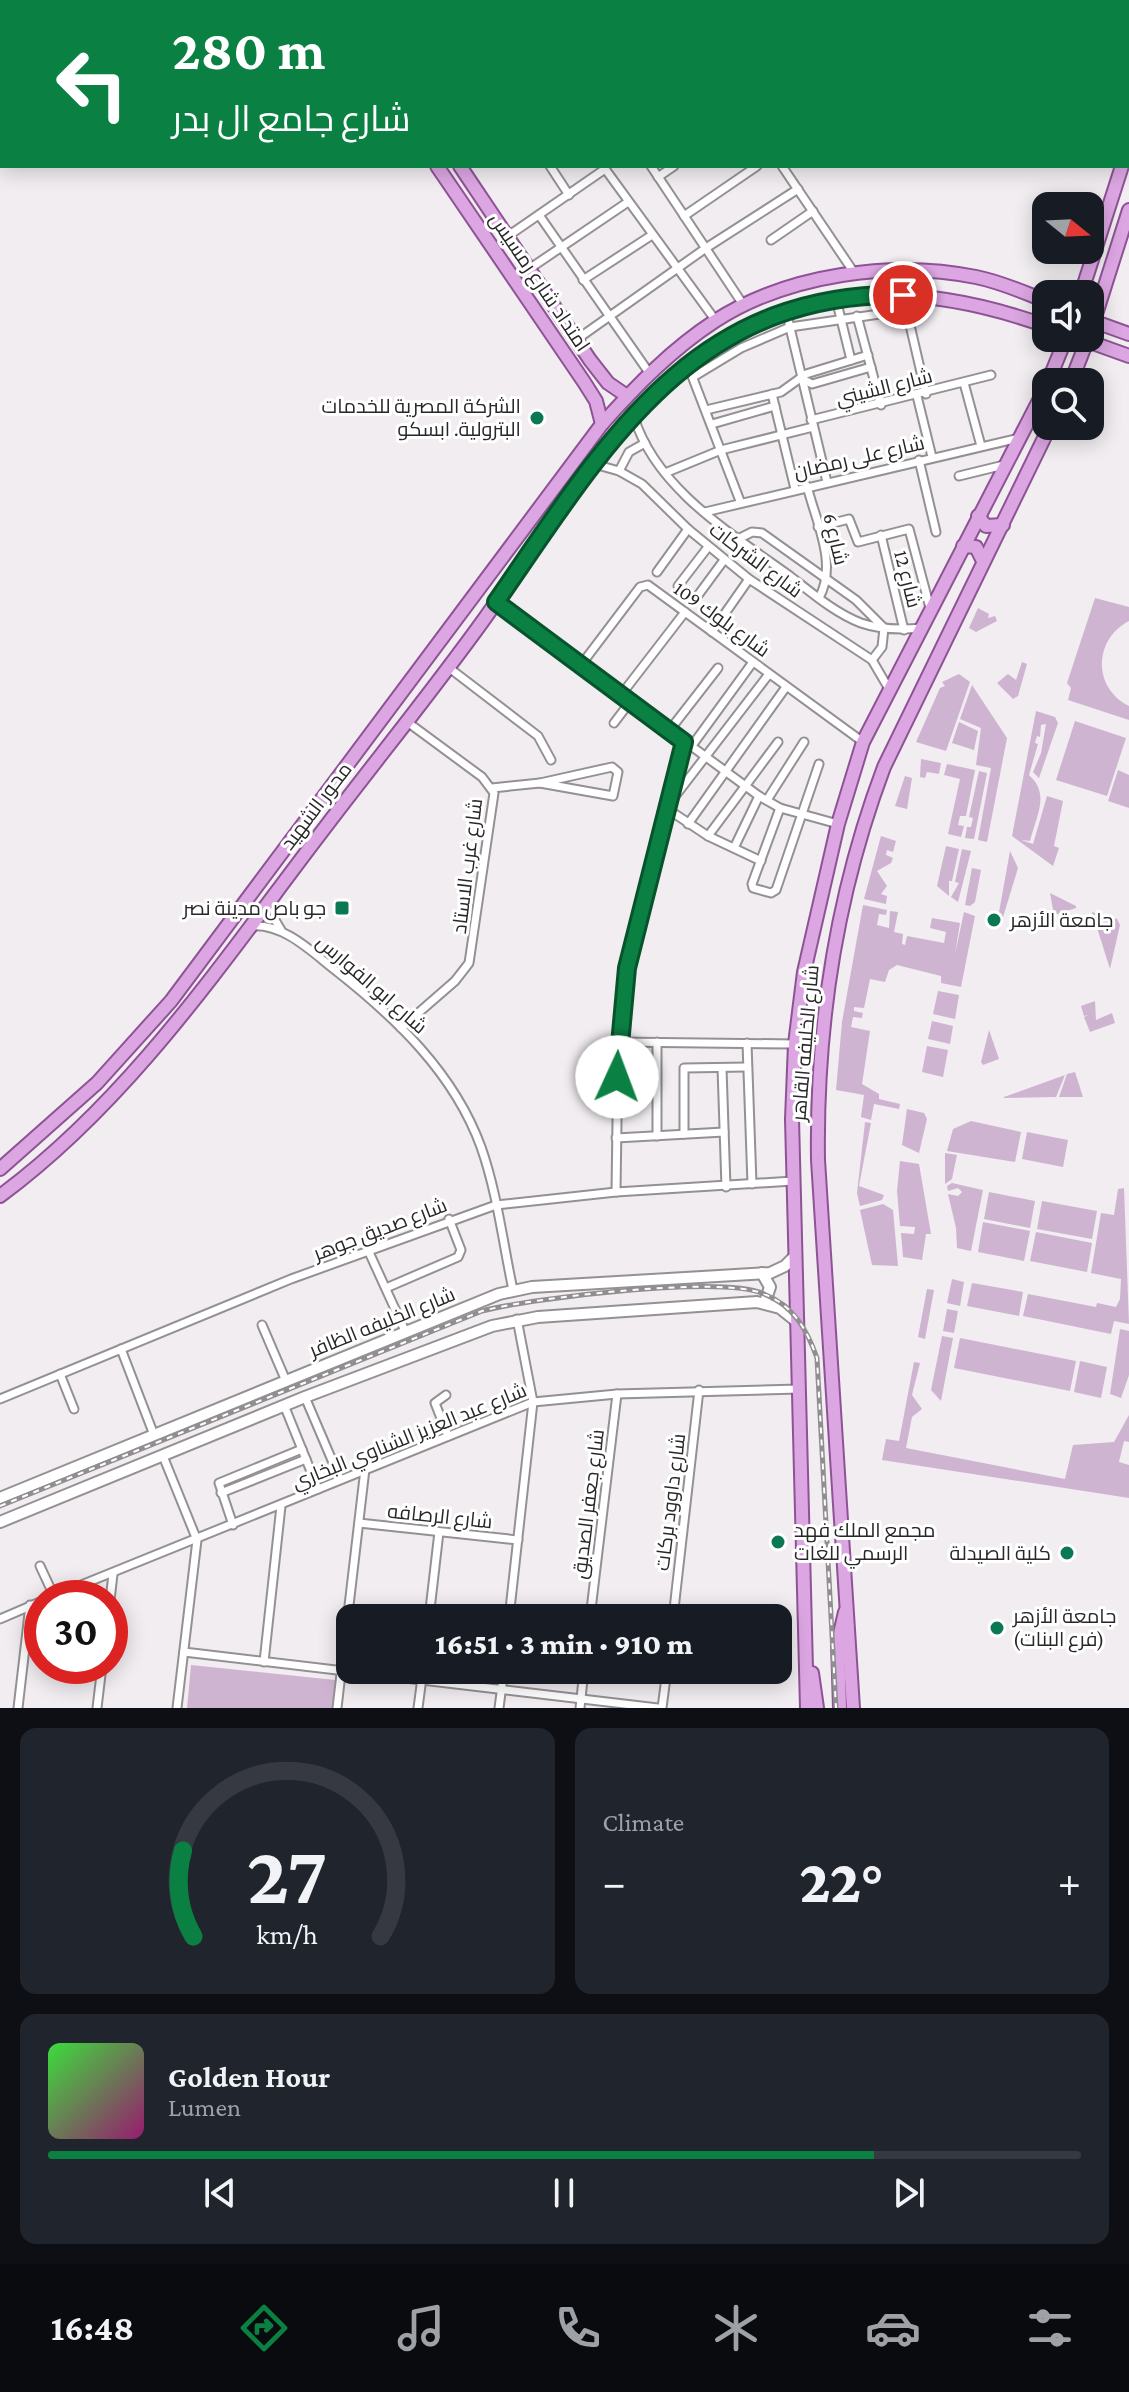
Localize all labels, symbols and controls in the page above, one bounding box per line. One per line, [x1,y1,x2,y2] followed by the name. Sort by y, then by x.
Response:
[172,19,325,81] text: 280 m
[40,32,144,136] icon: left
[172,99,410,139] text: شارع جامع ال بدر
[1032,192,1104,264] north arrow
[1032,192,1104,440] map controls
[483,209,594,357] street label: امتداد شارع رمسيس
[869,261,937,329] pin
[881,273,925,317] icon: arrive
[1032,280,1104,352] button: sound
[833,364,936,414] street label: شارع الشيني
[1032,368,1104,440] button: search
[322,395,521,441] place label: الشركة المصرية للخدمات البترولية. ابسكو
[528,409,546,427] marker: الشركة المصرية للخدمات البترولية. ابسكو
[791,431,927,486] street label: شارع على رمضان
[816,511,853,568] street label: شارع 6
[703,518,807,604] street label: شارع الشركات
[887,548,926,611] street label: شارع 12
[668,577,774,664] street label: شارع بلوك 109
[276,758,357,855] street label: محور الشهيد
[448,797,489,935] street label: شارع غرب الاستاد
[182,897,326,921] place label: جو باص مدينة نصر
[333,899,351,917] marker: جو باص مدينة نصر
[1009,909,1113,932] place label: جامعة الأزهر
[985,911,1003,929] marker: جامعة الأزهر
[311,930,432,1040] street label: شارع ابو الفوارس
[787,964,826,1123] street label: شارع الخليفه القاهر
[575,1035,659,1119] position arrow
[309,1193,451,1268] street label: شارع صديق جوهر
[305,1283,459,1364] street label: شارع الخليفه الظافر
[288,1379,531,1498] street label: شارع عبد العزيز الشناوي البخاري
[568,1428,611,1581] street label: شارع جعفر الصديق
[651,1432,692,1572] street label: شارع داوود بركات
[386,1500,494,1535] street label: شارع الرصافه
[794,1519,935,1569] place label: مجمع الملك فهد الرسمي للغات
[769,1533,787,1551] marker: مجمع الملك فهد الرسمي للغات
[950,1542,1051,1564] place label: كلية الصيدلة
[1058,1544,1076,1562] marker: كلية الصيدلة
[24,1580,128,1684] speed limit sign: 30
[1012,1605,1116,1653] place label: جامعة الأزهر (فرع البنات)
[988,1619,1006,1637] marker: جامعة الأزهر (فرع البنات)
[435,1627,693,1660] text: 16:51 · 3 min · 910 m
[603,1808,684,1837] text: Climate
[247,1828,328,1921] text: 27
[799,1848,884,1915] text: 22°
[603,1858,626,1906] text: −
[1058,1858,1081,1906] text: +
[256,1918,318,1950] text: km/h
[168,2060,330,2093] text: Golden Hour
[168,2093,241,2122] text: Lumen
[198,2171,242,2215] icon: previous
[542,2171,586,2215] icon: pause
[887,2171,931,2215] icon: next
[236,2300,292,2356] icon: directions
[393,2300,449,2356] icon: music
[550,2300,606,2356] icon: phone
[708,2300,764,2356] icon: climate
[865,2300,921,2356] icon: car
[1022,2300,1078,2356] icon: filters
[51,2308,134,2348] text: 16:48

